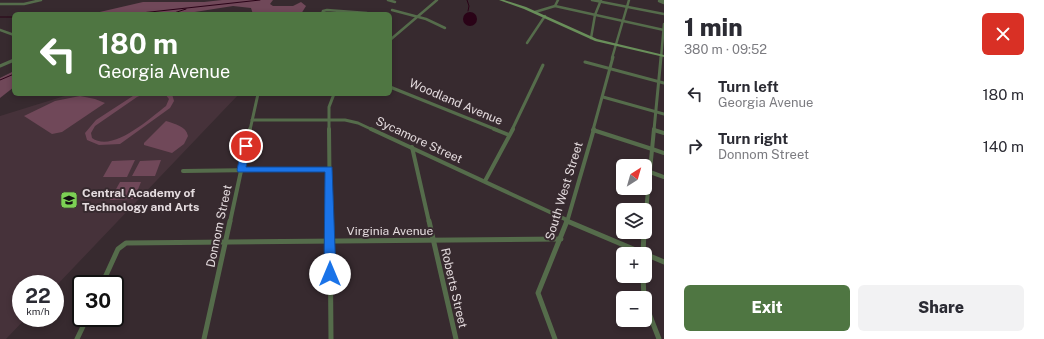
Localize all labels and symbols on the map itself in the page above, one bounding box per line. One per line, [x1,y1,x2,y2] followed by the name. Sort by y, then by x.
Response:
[407,76,505,128] street label: Woodland Avenue
[373,114,465,166] street label: Sycamore Street
[229,129,263,163] pin
[542,140,586,242] street label: South West Street
[616,159,652,195] north arrow
[203,183,235,269] street label: Donnom Street
[82,186,199,214] place label: Central Academy of Technology and Arts
[59,190,79,210] school or university icon: Central Academy of Technology and Arts
[347,224,434,238] street label: Virginia Avenue
[438,247,470,330] street label: Roberts Street
[309,253,351,295] position arrow
[72,275,124,327] speed limit sign: 30

